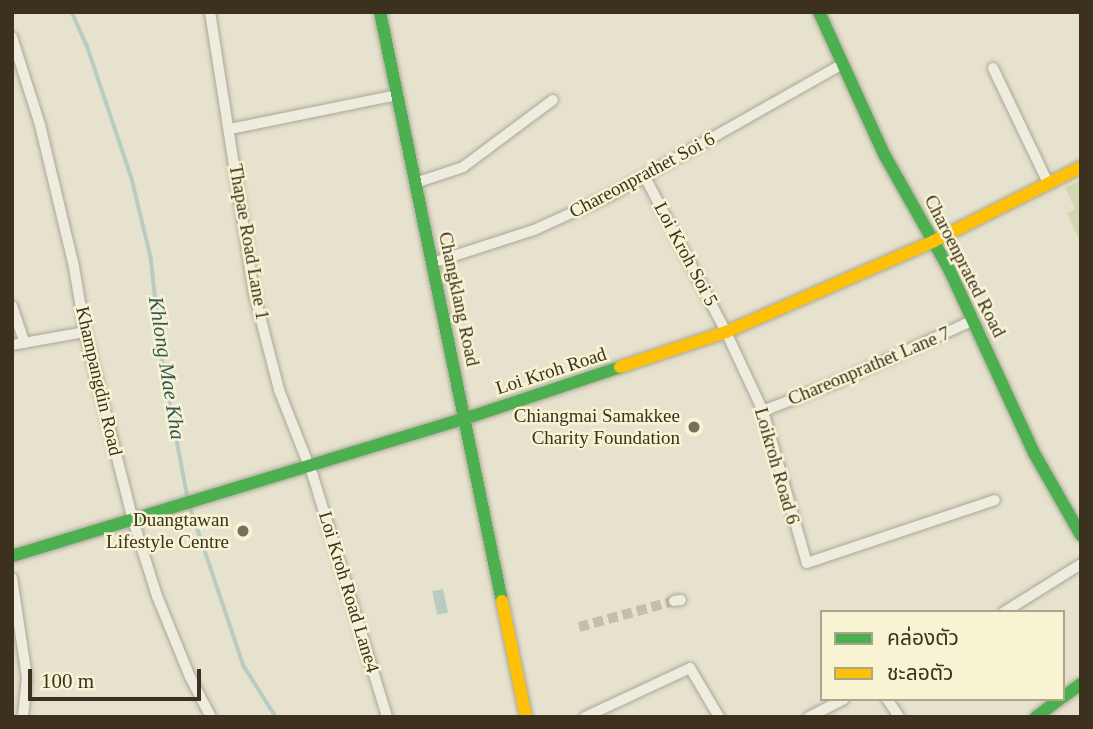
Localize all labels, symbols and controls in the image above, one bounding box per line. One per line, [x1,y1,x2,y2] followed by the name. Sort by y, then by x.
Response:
[565,127,719,223] street label: Chareonprathet Soi 6
[224,162,274,322] street label: Thapae Road Lane 1
[919,191,1011,341] street label: Charoenprated Road
[649,198,723,310] street label: Loi Kroh Soi 5
[434,230,484,368] street label: Changklang Road
[143,295,191,441] water label: Khlong Mae Kha
[71,304,127,458] street label: Khampangdin Road
[784,321,954,411] street label: Chareonprathet Lane 7
[493,342,609,400] street label: Loi Kroh Road
[514,405,680,449] place label: Chiangmai Samakkee Charity Foundation
[749,405,805,527] street label: Loikroh Road 6
[686,419,702,435] marker: Chiangmai Samakkee Charity Foundation
[106,509,229,553] place label: Duangtawan Lifestyle Centre
[314,509,384,675] street label: Loi Kroh Road Lane4
[235,523,251,539] marker: Duangtawan Lifestyle Centre
[820,610,1065,701] legend
[887,626,959,650] text: คล่องตัว
[32,656,205,700] scale bar
[887,661,953,685] text: ชะลอตัว
[41,669,94,693] text: 100 m

